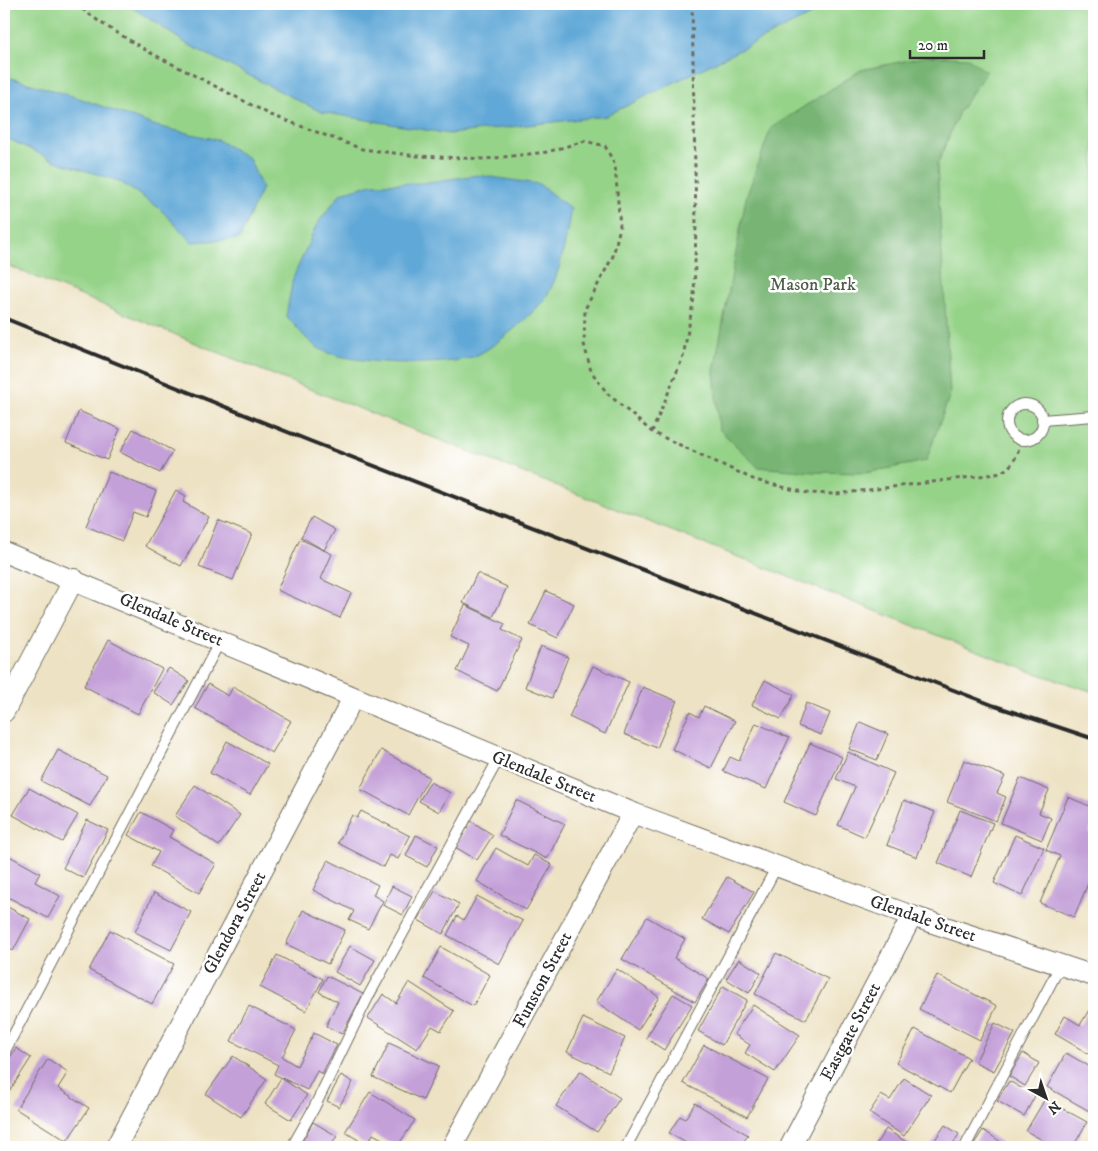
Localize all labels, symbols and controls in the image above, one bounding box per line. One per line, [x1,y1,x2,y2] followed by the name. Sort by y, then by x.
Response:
[910,28,984,60] scale bar
[918,36,948,55] text: 20 m
[770,274,856,296] park label: Mason Park
[116,588,226,652] street label: Glendale Street
[489,746,600,808] street label: Glendale Street
[199,868,271,978] street label: Glendora Street
[867,891,979,947] street label: Glendale Street
[509,928,577,1032] street label: Funston Street
[816,979,886,1085] street label: Eastgate Street
[1020,1074,1070,1124] north arrow
[1043,1097,1064,1118] text: N

